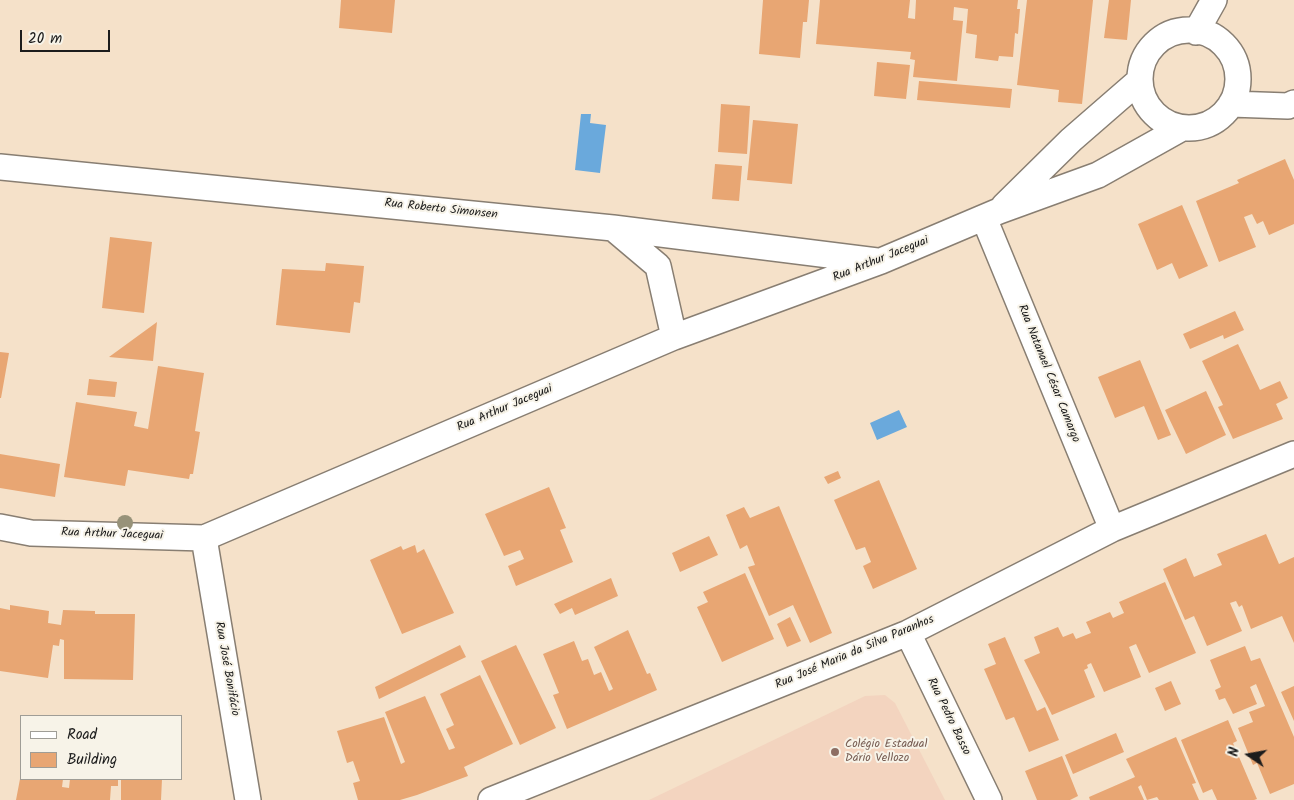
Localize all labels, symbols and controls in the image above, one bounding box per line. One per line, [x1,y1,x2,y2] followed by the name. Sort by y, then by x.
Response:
[22,20,112,52] scale bar
[28,27,62,51] text: 20 m
[384,197,498,223] street label: Rua Roberto Simonsen
[831,234,931,286] street label: Rua Arthur Jaceguai
[1014,303,1082,445] street label: Rua Natanael César Camargo
[455,382,555,436] street label: Rua Arthur Jaceguai
[61,526,163,544] street label: Rua Arthur Jaceguai
[773,613,937,693] street label: Rua José Maria da Silva Paranhos
[211,621,241,717] street label: Rua José Bonifácio
[923,676,973,758] street label: Rua Pedro Basso
[20,715,182,780] legend
[67,723,97,747] text: Road
[1224,730,1274,780] north arrow
[845,738,927,766] place label: Colégio Estadual Dário Vellozo
[1223,745,1246,758] text: N
[829,746,841,758] marker: Colégio Estadual Dário Vellozo
[67,748,117,772] text: Building

